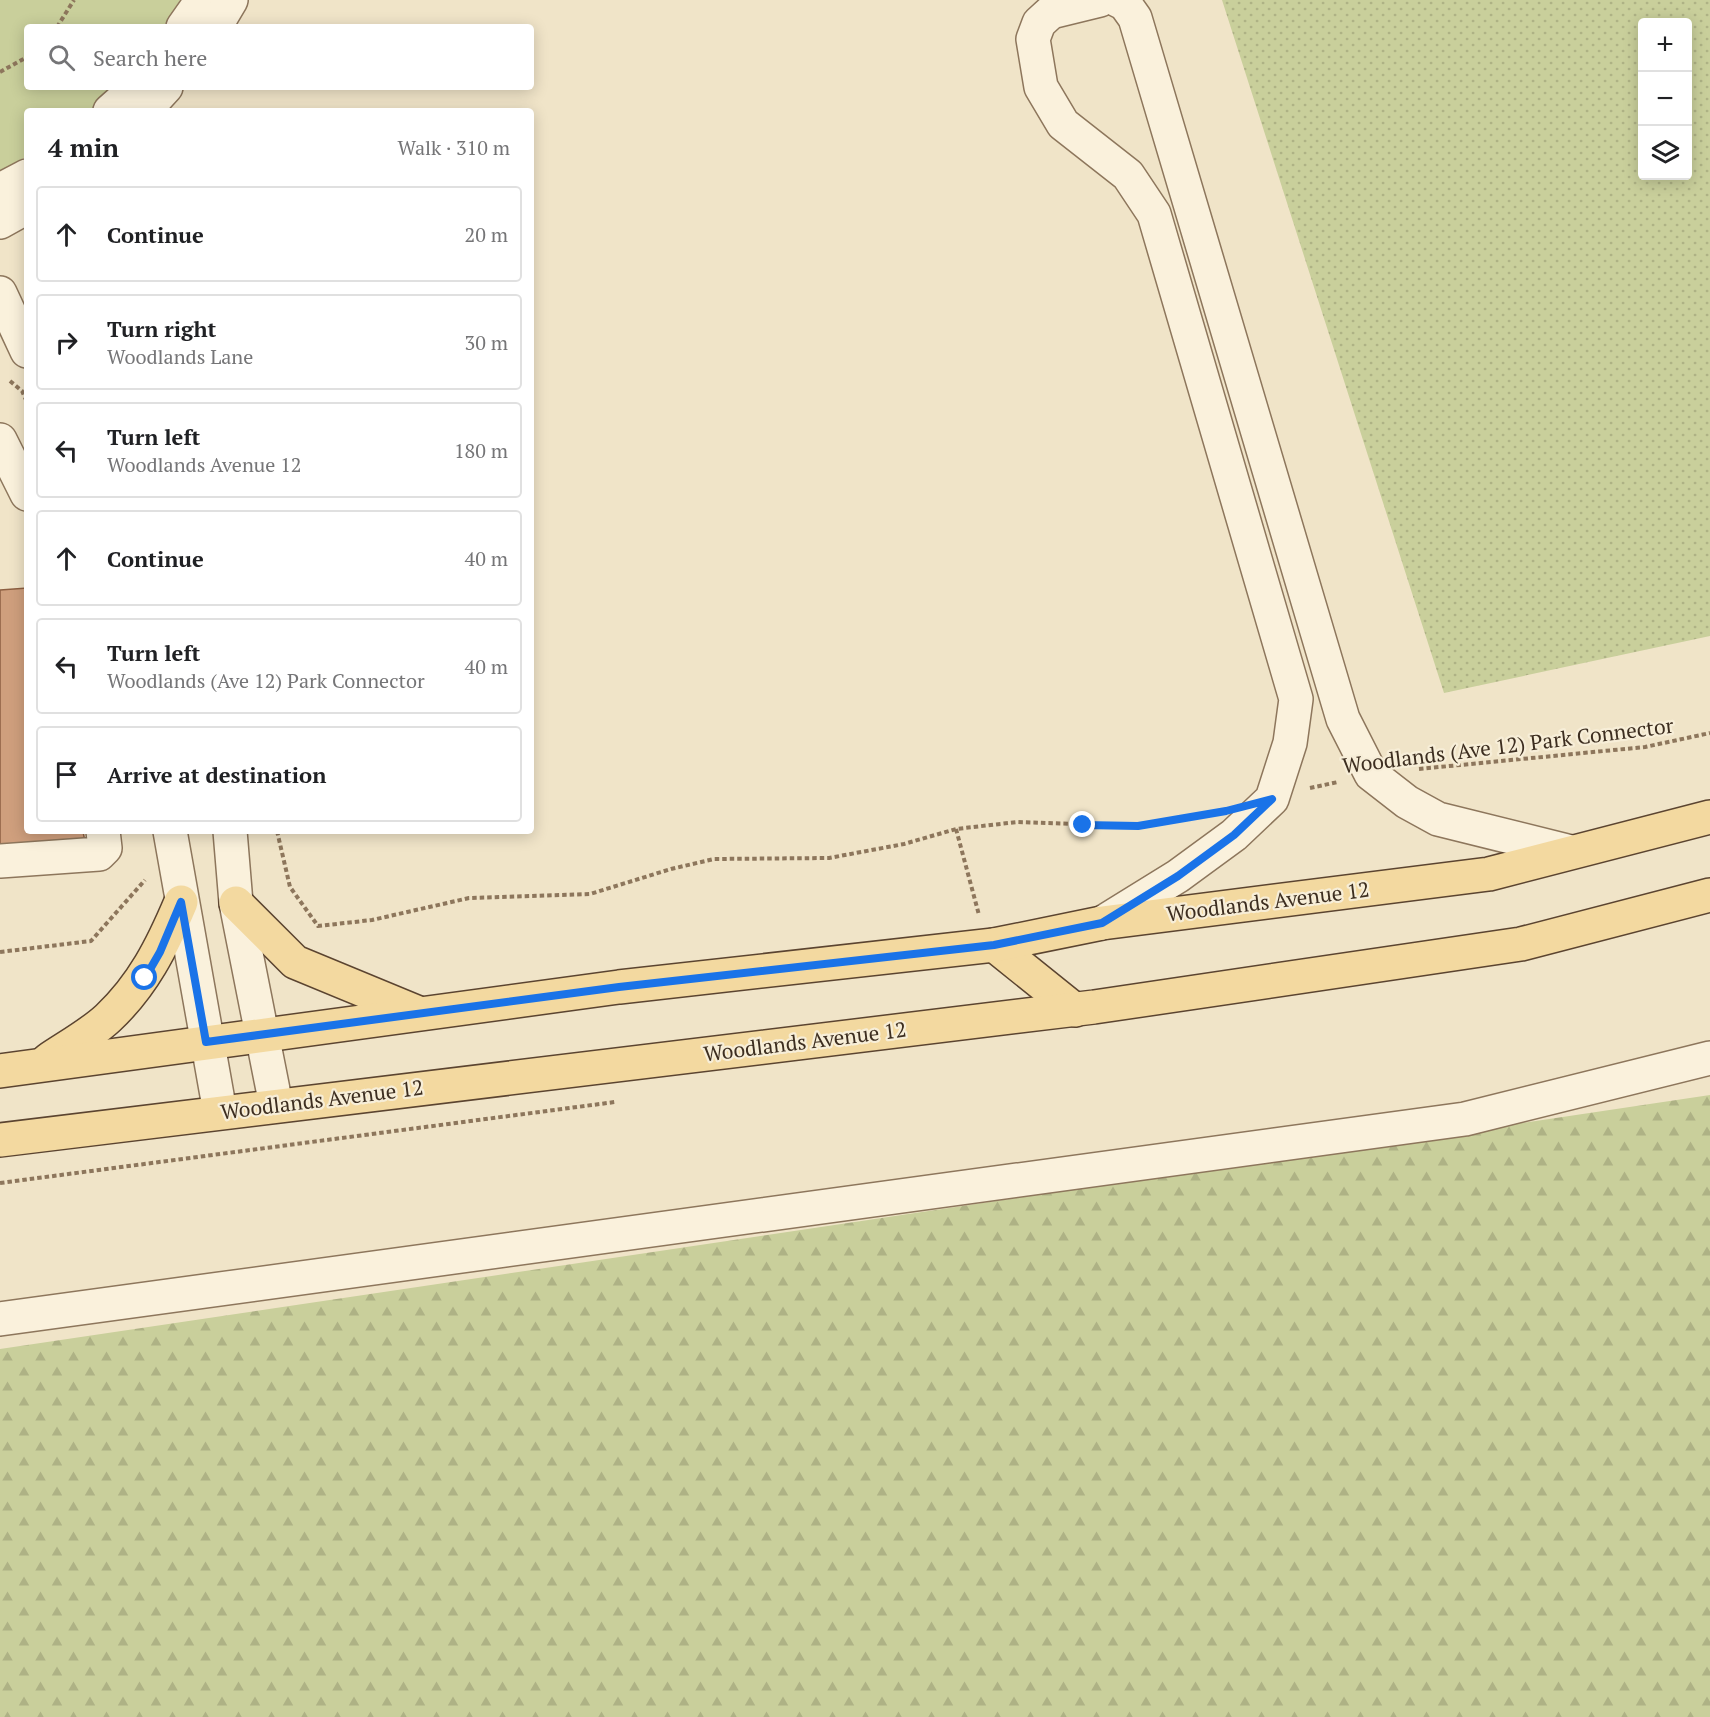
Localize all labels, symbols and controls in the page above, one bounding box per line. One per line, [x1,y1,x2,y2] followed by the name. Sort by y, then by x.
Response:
[1638,18,1692,180] map controls
[1638,18,1692,72] button: +
[24,24,534,90] search box
[45,41,78,74] icon: search
[93,43,207,72] text: Search here
[1638,72,1692,126] button: −
[1638,126,1692,180] button: layers
[48,130,119,164] text: 4 min
[398,134,510,161] text: Walk · 310 m
[50,218,83,251] icon: ahead
[107,220,204,249] text: Continue
[465,221,508,248] text: 20 m
[107,314,216,343] text: Turn right
[50,326,83,359] icon: right
[465,329,508,356] text: 30 m
[107,343,253,370] text: Woodlands Lane
[107,422,200,451] text: Turn left
[50,434,83,467] icon: left
[454,437,508,464] text: 180 m
[107,451,302,478] text: Woodlands Avenue 12
[50,542,83,575] icon: ahead
[107,544,204,573] text: Continue
[465,545,508,572] text: 40 m
[107,638,200,667] text: Turn left
[50,650,83,683] icon: left
[465,653,508,680] text: 40 m
[107,667,425,694] text: Woodlands (Ave 12) Park Connector
[1341,711,1675,779] street label: Woodlands (Ave 12) Park Connector
[50,758,83,791] icon: arrive
[107,760,326,789] text: Arrive at destination
[1069,811,1095,837] route end
[1165,875,1371,927] street label: Woodlands Avenue 12
[131,964,157,990] route start
[702,1015,908,1067] street label: Woodlands Avenue 12
[219,1073,425,1125] street label: Woodlands Avenue 12

